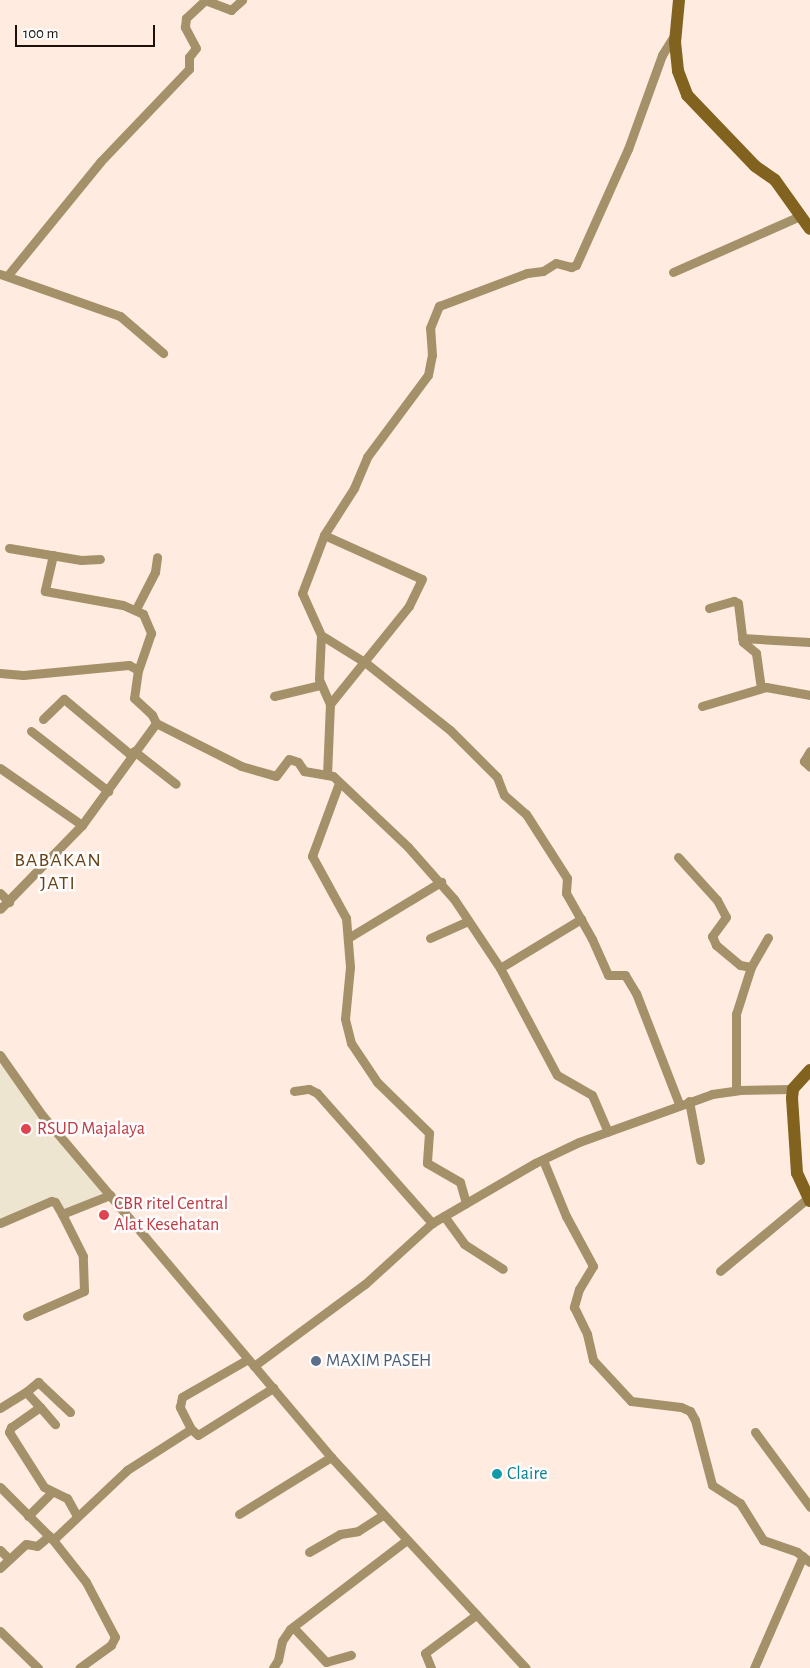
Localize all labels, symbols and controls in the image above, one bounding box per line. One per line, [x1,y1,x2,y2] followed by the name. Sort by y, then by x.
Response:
[18,15,158,47] scale bar
[23,26,58,41] text: 100 m
[13,848,103,895] district label: BABAKAN JATI
[37,1118,145,1140] place label: RSUD Majalaya
[19,1122,33,1136] marker: RSUD Majalaya
[114,1194,228,1236] place label: CBR ritel Central Alat Kesehatan
[98,1209,110,1221] marker: CBR ritel Central Alat Kesehatan
[326,1350,431,1372] place label: MAXIM PASEH
[310,1355,322,1367] marker: MAXIM PASEH
[507,1463,548,1485] place label: Claire
[491,1468,503,1480] marker: Claire

